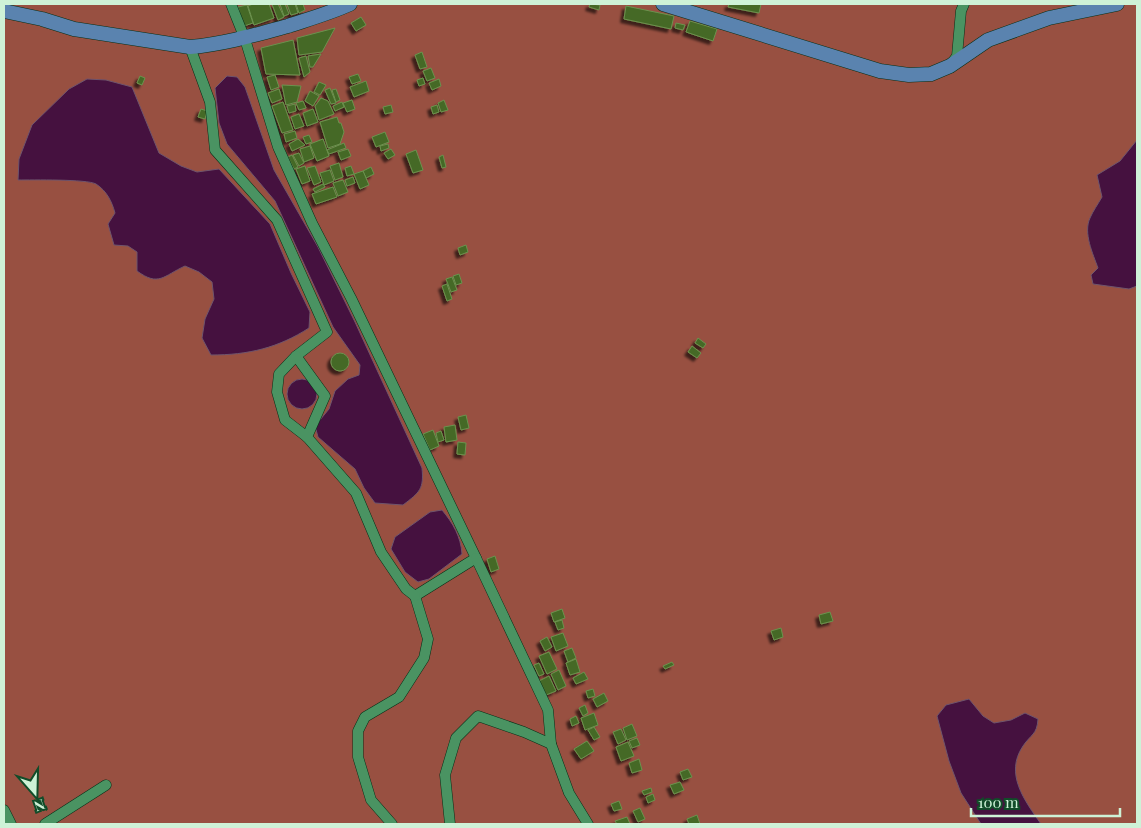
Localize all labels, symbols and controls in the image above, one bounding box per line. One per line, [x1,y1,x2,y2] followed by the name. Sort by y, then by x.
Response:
[10,768,60,818] north arrow
[971,786,1120,818] scale bar
[978,792,1019,812] text: 100 m
[32,795,48,816] text: N

